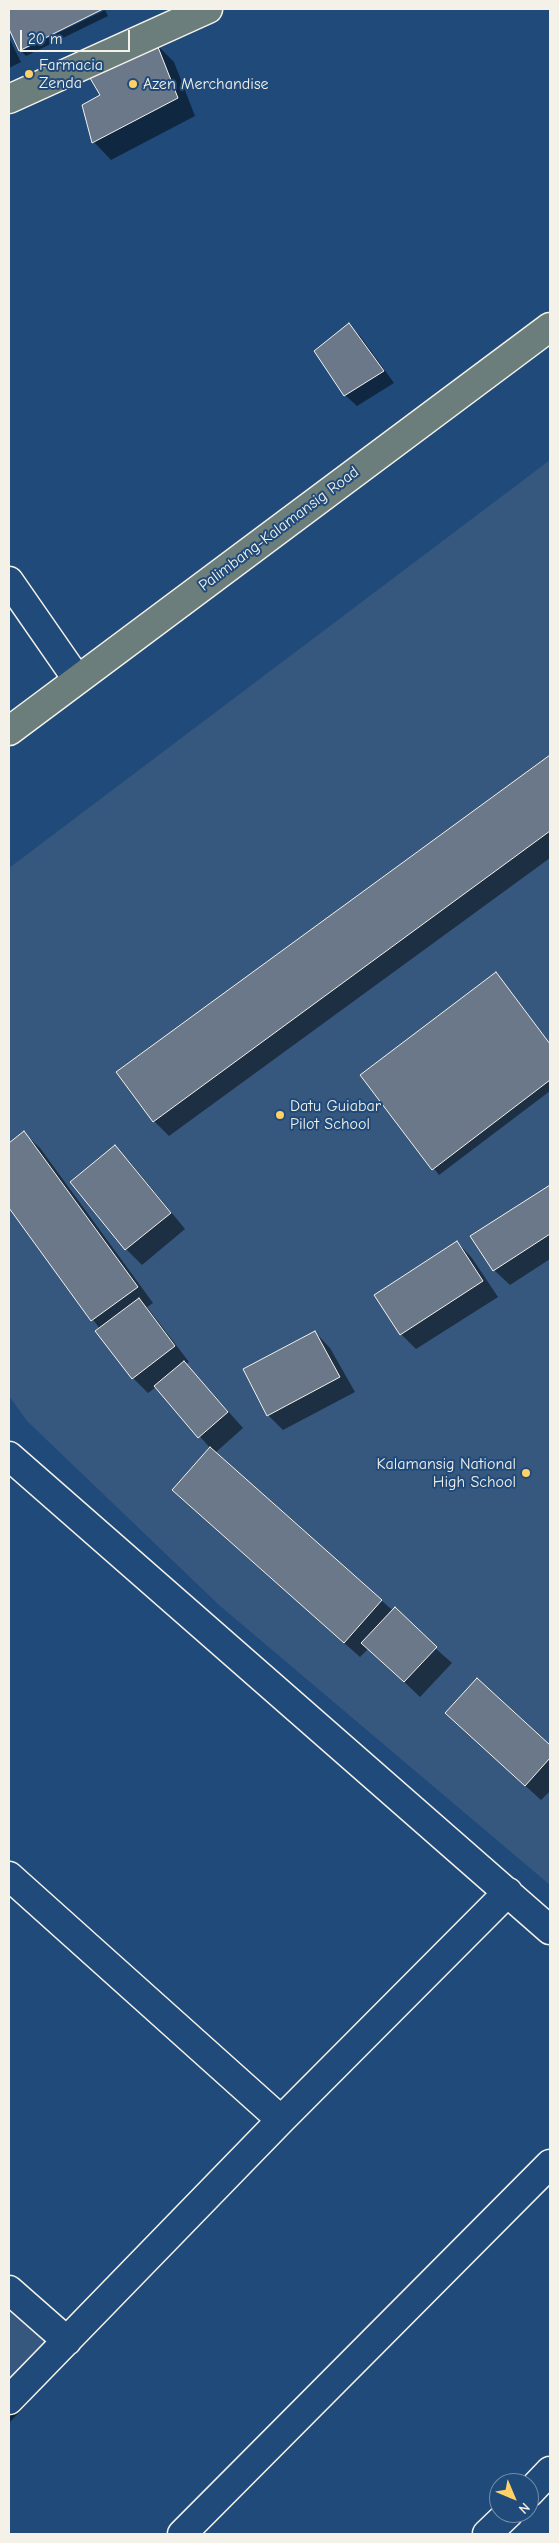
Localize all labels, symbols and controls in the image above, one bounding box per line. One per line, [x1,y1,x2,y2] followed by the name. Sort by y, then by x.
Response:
[22,20,132,52] scale bar
[28,30,62,48] text: 20 m
[39,55,103,93] place label: Farmacia Zenda
[23,68,35,80] marker: Farmacia Zenda
[143,74,269,94] place label: Azen Merchandise
[127,78,139,90] marker: Azen Merchandise
[195,463,363,595] street label: Palimbang-Kalamansig Road
[290,1096,381,1134] place label: Datu Guiabar Pilot School
[274,1109,286,1121] marker: Datu Guiabar Pilot School
[377,1454,516,1492] place label: Kalamansig National High School
[520,1467,532,1479] marker: Kalamansig National High School
[489,2473,539,2523] north arrow
[515,2499,534,2517] text: N

